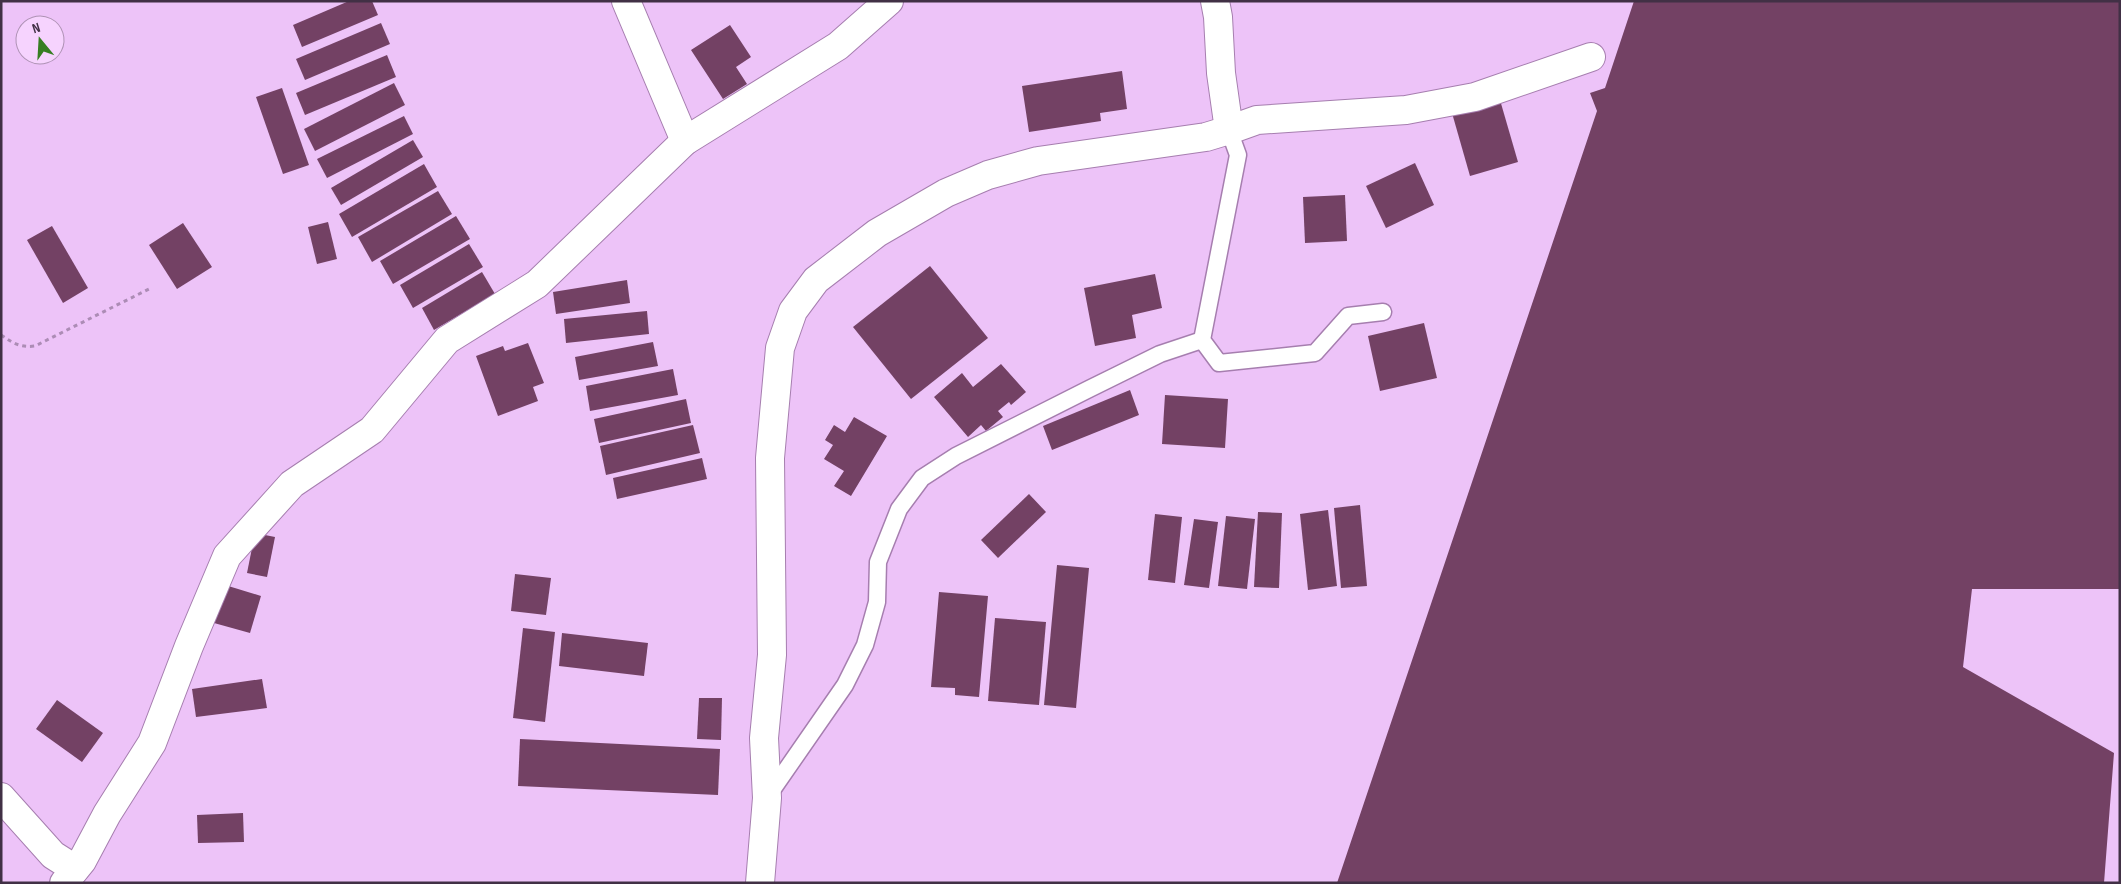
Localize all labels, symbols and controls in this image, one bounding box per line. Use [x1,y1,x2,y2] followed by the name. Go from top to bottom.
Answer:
[15,15,65,65] north arrow
[30,19,42,37] text: N

